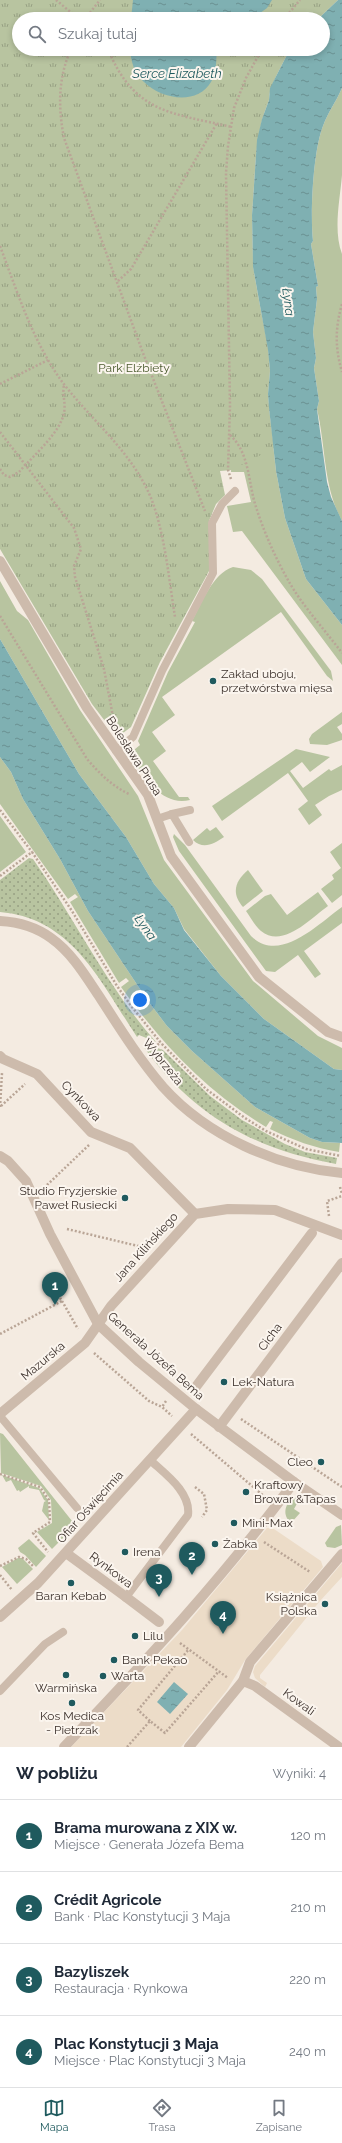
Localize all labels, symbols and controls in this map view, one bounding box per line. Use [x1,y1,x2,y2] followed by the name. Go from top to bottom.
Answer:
[12,12,330,56] search box
[26,23,48,45] icon: search
[58,25,137,43] text: Szukaj tutaj
[131,66,222,81] water label: Serce Elizabeth
[279,287,298,317] water label: Łyna
[98,361,170,375] park label: Park Elżbiety
[221,667,332,695] place label: Zakład uboju, przetwórstwa mięsa
[208,676,218,686] marker: Zakład uboju, przetwórstwa mięsa
[103,714,165,798] street label: Bolesława Prusa
[132,912,160,943] water label: Łyna
[130,990,150,1010] your location
[140,1036,186,1088] street label: Wybrzeża
[58,1078,104,1124] street label: Cynkowa
[19,1184,117,1212] place label: Studio Fryzjerskie Paweł Rusiecki
[120,1193,130,1203] marker: Studio Fryzjerskie Paweł Rusiecki
[111,1209,181,1285] street label: Jana Kilińskiego
[42,1272,68,1305] pin: 1
[105,1309,207,1403] street label: Generała Józefa Bema
[255,1320,285,1354] street label: Cicha
[18,1339,68,1383] street label: Mazurska
[232,1375,294,1389] place label: Lek-Natura
[219,1377,229,1387] marker: Lek-Natura
[287,1455,313,1469] place label: Cleo
[316,1457,326,1467] marker: Cleo
[54,1468,126,1546] street label: Ofiar Oświęcimia
[254,1478,336,1506] place label: Kraftowy Browar &Tapas
[241,1487,251,1497] marker: Kraftowy Browar &Tapas
[242,1516,293,1530] place label: Mini-Max
[229,1518,239,1528] marker: Mini-Max
[223,1537,257,1551] place label: Żabka
[210,1539,220,1549] marker: Żabka
[179,1542,205,1575] pin: 2
[133,1545,161,1559] place label: Irena
[120,1547,130,1557] marker: Irena
[87,1549,135,1591] street label: Rynkowa
[146,1564,172,1597] pin: 3
[66,1578,76,1588] marker: Baran Kebab
[35,1589,107,1603] place label: Baran Kebab
[266,1590,317,1618] place label: Książnica Polska
[320,1599,330,1609] marker: Książnica Polska
[210,1601,236,1634] pin: 4
[143,1629,163,1643] place label: Lilu
[130,1631,140,1641] marker: Lilu
[122,1653,187,1667] place label: Bank Pekao
[109,1655,119,1665] marker: Bank Pekao
[111,1669,144,1683] place label: Warta
[61,1670,71,1680] marker: Warmińska
[98,1671,108,1681] marker: Warta
[35,1681,97,1695] place label: Warmińska
[280,1686,318,1718] street label: Kowali
[67,1698,77,1708] marker: Kos Medica - Pietrzak
[40,1709,104,1737] place label: Kos Medica - Pietrzak
[16,1763,98,1783] text: W pobliżu
[273,1766,326,1781] text: Wyniki: 4
[54,1819,237,1837] text: Brama murowana z XIX w.
[26,1828,32,1843] text: 1
[290,1828,326,1843] text: 120 m
[54,1837,244,1852] text: Miejsce · Generała Józefa Bema
[54,1891,162,1909] text: Crédit Agricole
[25,1900,33,1915] text: 2
[290,1900,326,1915] text: 210 m
[54,1909,230,1924] text: Bank · Plac Konstytucji 3 Maja
[54,1963,129,1981] text: Bazyliszek
[25,1972,33,1987] text: 3
[289,1972,326,1987] text: 220 m
[54,1981,188,1996] text: Restauracja · Rynkowa
[54,2035,219,2053] text: Plac Konstytucji 3 Maja
[25,2044,33,2059] text: 4
[289,2044,326,2059] text: 240 m
[54,2053,246,2068] text: Miejsce · Plac Konstytucji 3 Maja
[40,2097,68,2134] tab: Mapa
[149,2097,175,2134] tab: Trasa
[256,2097,302,2134] tab: Zapisane

